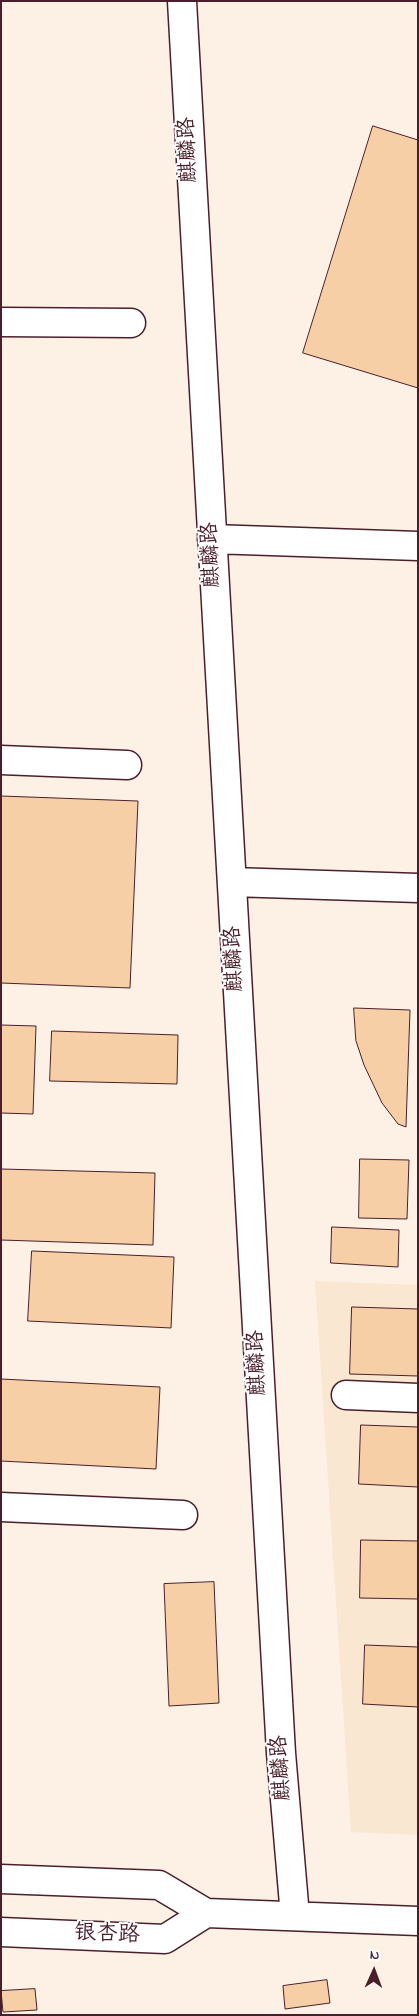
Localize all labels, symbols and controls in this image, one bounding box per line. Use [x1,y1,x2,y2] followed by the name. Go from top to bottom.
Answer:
[175,116,205,184] street label: 麒麟路
[198,521,228,589] street label: 麒麟路
[221,925,251,993] street label: 麒麟路
[244,1329,274,1397] street label: 麒麟路
[268,1734,298,1802] street label: 麒麟路
[74,1922,140,1950] street label: 银杏路
[369,1945,380,1966] text: N
[349,1946,399,1996] north arrow

